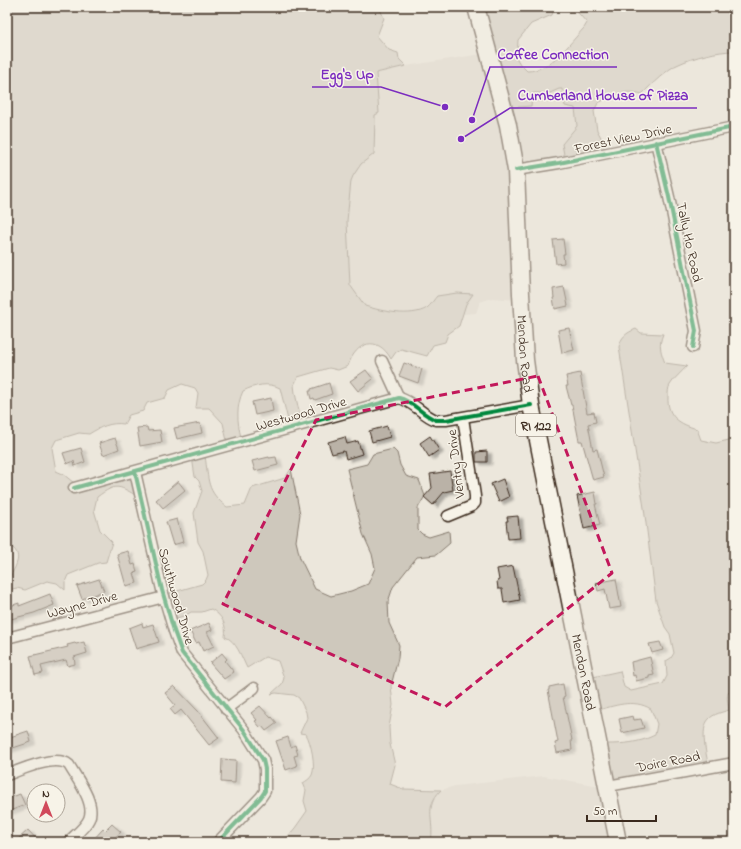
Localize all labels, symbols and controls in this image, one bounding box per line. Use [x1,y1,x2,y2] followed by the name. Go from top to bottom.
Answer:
[490,40,617,67] callout: Coffee Connection
[497,44,609,66] text: Coffee Connection
[312,60,381,87] callout: Egg's Up
[320,64,374,88] text: Egg's Up
[510,81,697,108] callout: Cumberland House of Pizza
[518,85,688,107] text: Cumberland House of Pizza
[572,119,675,160] street label: Forest View Drive
[669,201,707,284] street label: Tally Ho Road
[510,314,538,394] street label: Mendon Road
[254,391,350,437] street label: Westwood Drive
[516,414,556,436] road number: RI 122
[442,427,472,500] street label: Ventry Drive
[152,546,200,648] street label: Southwood Drive
[45,586,121,626] street label: Wayne Drive
[565,632,601,713] street label: Mendon Road
[634,746,702,779] street label: Doire Road
[26,783,66,823] north arrow
[42,786,50,802] text: N
[587,797,656,823] scale bar
[593,803,617,821] text: 50 m

